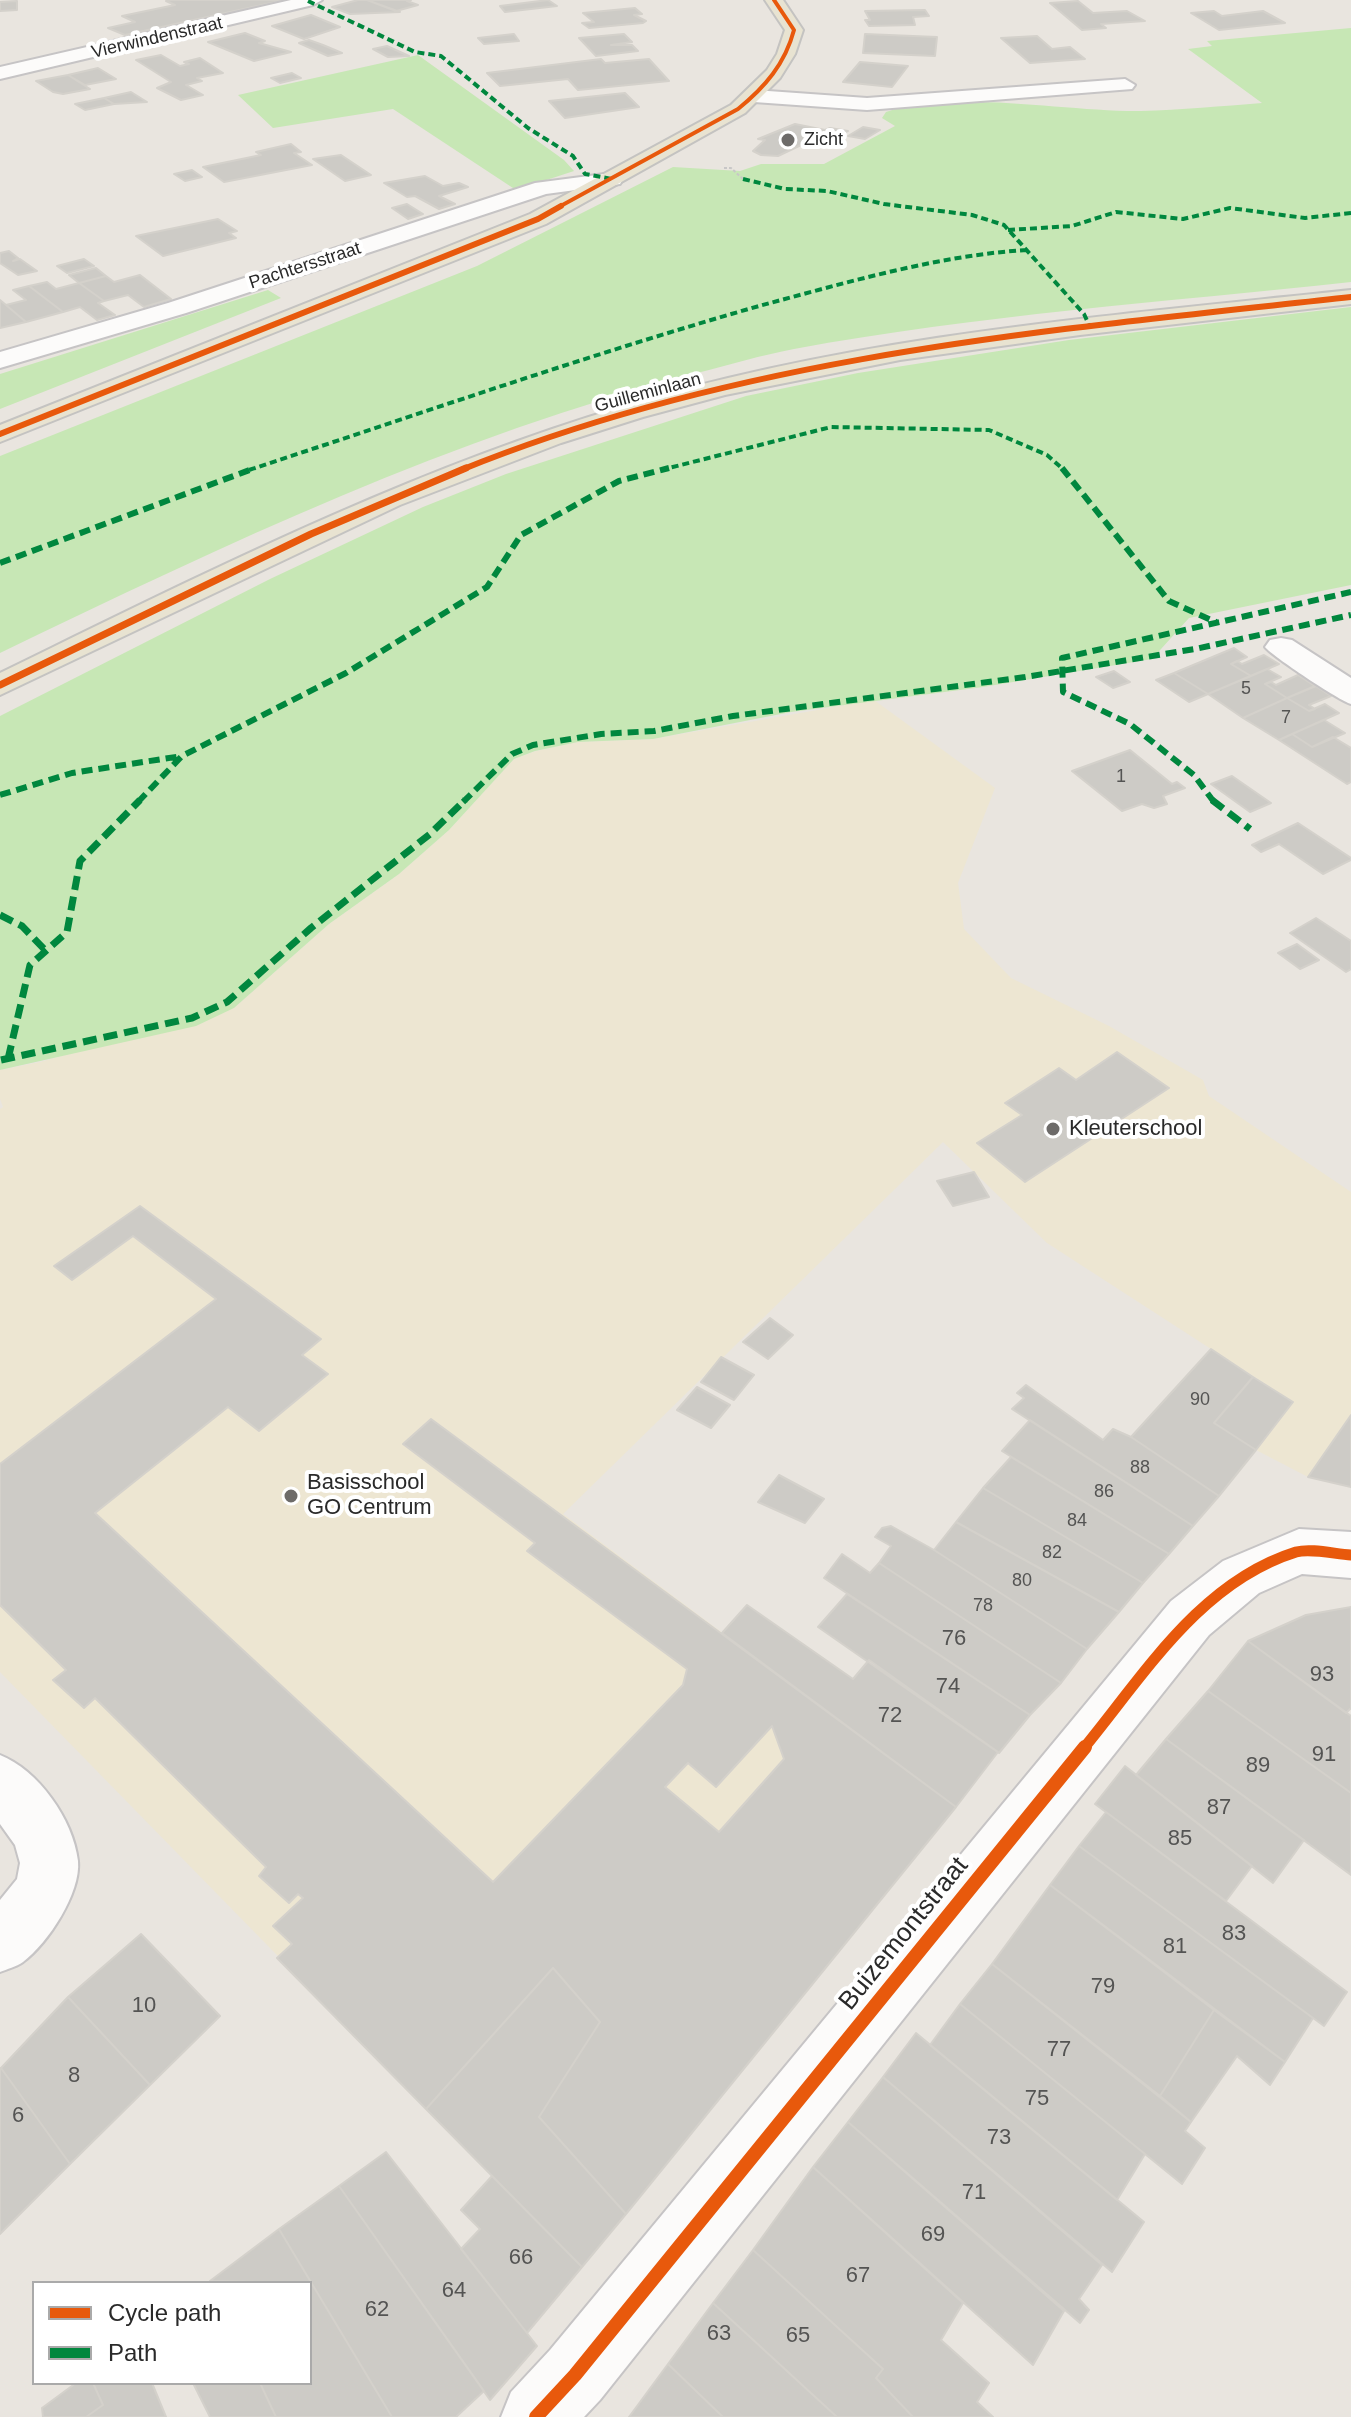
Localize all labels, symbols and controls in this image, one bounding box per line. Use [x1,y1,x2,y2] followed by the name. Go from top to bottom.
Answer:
[89,12,225,64] street label: Vierwindenstraat
[804,129,843,151] place label: Zicht
[779,131,797,149] marker: Zicht
[246,238,364,294] street label: Pachtersstraat
[593,368,703,418] street label: Guilleminlaan
[1241,678,1251,700] house number: 5
[1281,707,1291,729] house number: 7
[1116,766,1126,788] house number: 1
[1069,1116,1202,1142] place label: Kleuterschool
[1044,1120,1062,1138] marker: Kleuterschool
[1190,1389,1210,1411] house number: 90
[1130,1457,1150,1479] house number: 88
[307,1470,432,1522] place label: Basisschool GO Centrum
[1094,1481,1114,1503] house number: 86
[282,1487,300,1505] marker: Basisschool GO Centrum
[1067,1510,1087,1532] house number: 84
[1042,1542,1062,1564] house number: 82
[1012,1570,1032,1592] house number: 80
[973,1595,993,1617] house number: 78
[942,1626,966,1652] house number: 76
[1310,1662,1334,1688] house number: 93
[936,1674,960,1700] house number: 74
[878,1703,902,1729] house number: 72
[1312,1742,1336,1768] house number: 91
[1246,1753,1270,1779] house number: 89
[1207,1795,1231,1821] house number: 87
[1168,1826,1192,1852] house number: 85
[833,1851,975,2017] street label: Buizemontstraat
[1222,1921,1246,1947] house number: 83
[1163,1934,1187,1960] house number: 81
[1091,1974,1115,2000] house number: 79
[132,1993,156,2019] house number: 10
[1047,2037,1071,2063] house number: 77
[68,2063,80,2089] house number: 8
[1025,2086,1049,2112] house number: 75
[12,2103,24,2129] house number: 6
[987,2125,1011,2151] house number: 73
[962,2180,986,2206] house number: 71
[921,2222,945,2248] house number: 69
[509,2245,533,2271] house number: 66
[846,2263,870,2289] house number: 67
[442,2278,466,2304] house number: 64
[32,2281,312,2385] legend
[365,2297,389,2323] house number: 62
[108,2299,221,2326] text: Cycle path
[707,2321,731,2347] house number: 63
[786,2323,810,2349] house number: 65
[108,2339,157,2366] text: Path

